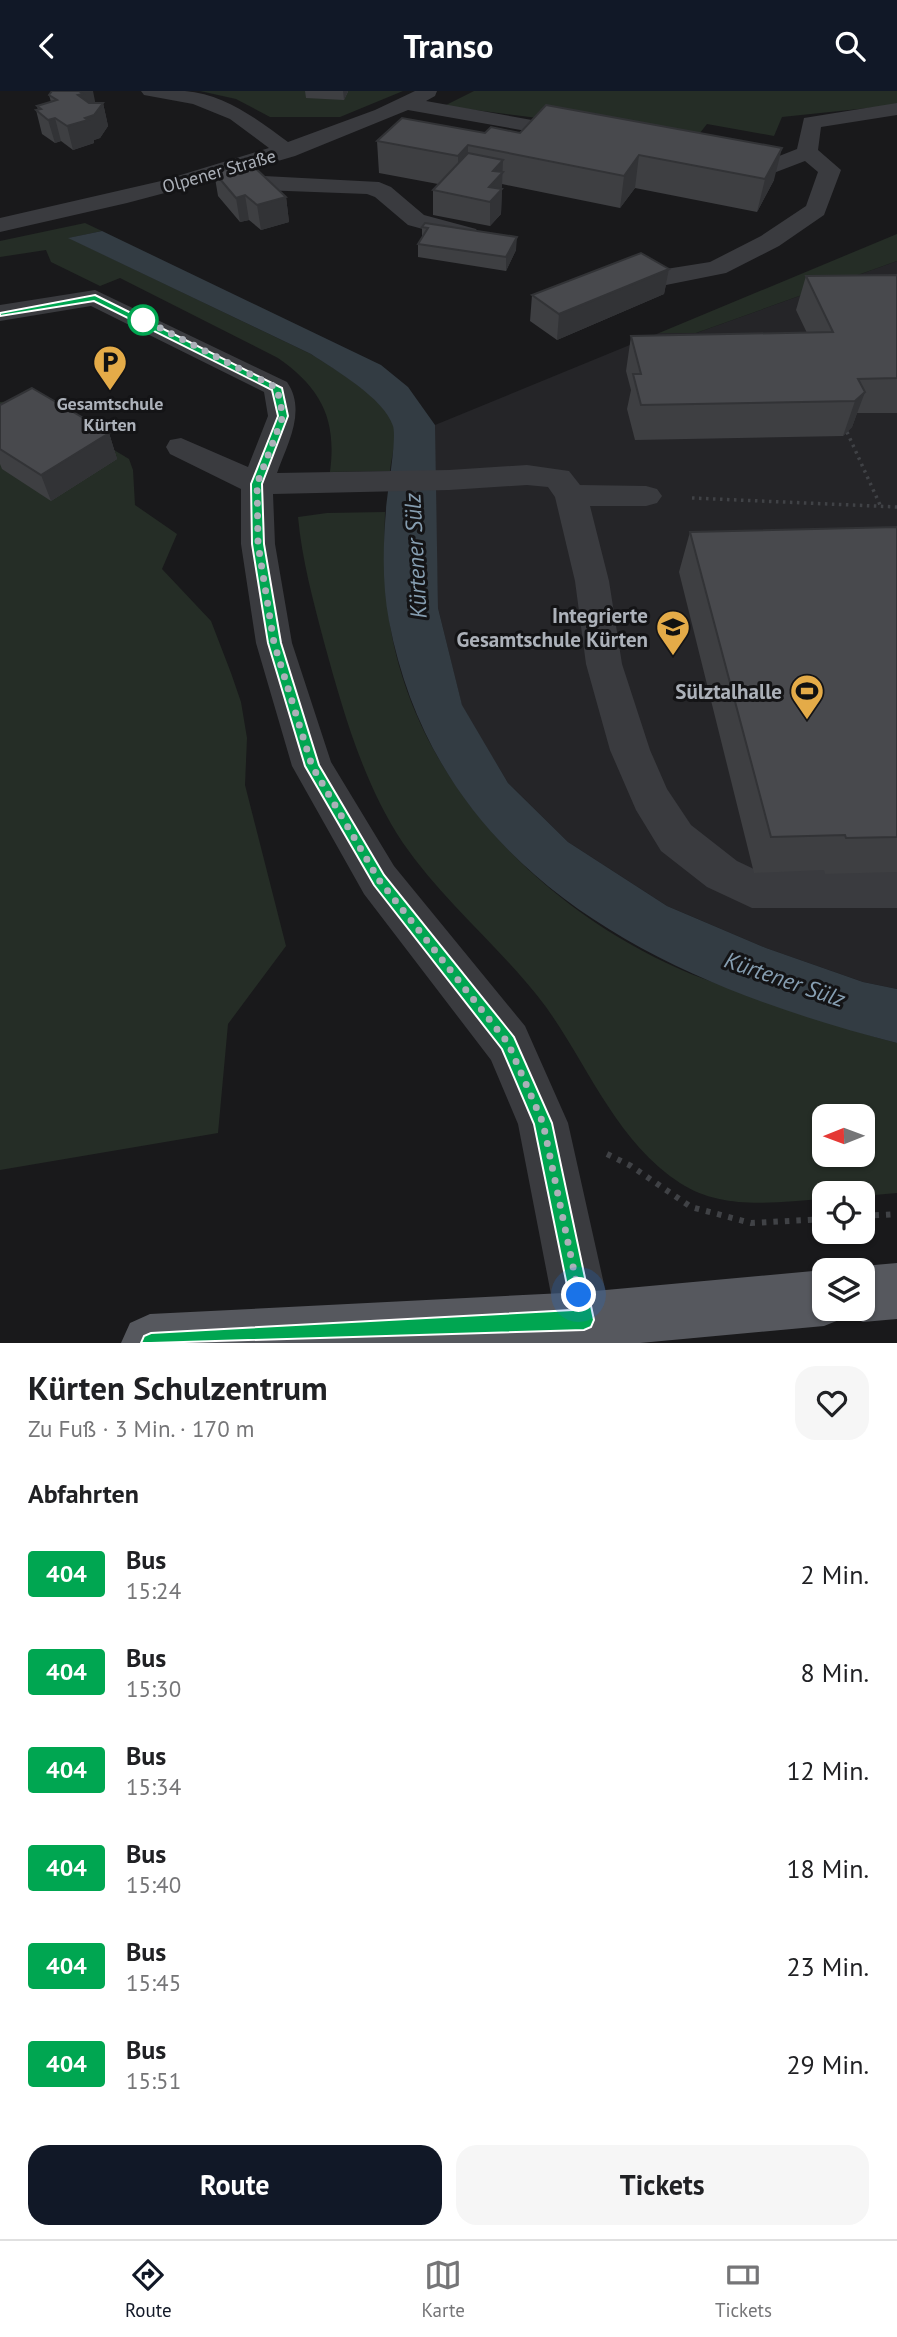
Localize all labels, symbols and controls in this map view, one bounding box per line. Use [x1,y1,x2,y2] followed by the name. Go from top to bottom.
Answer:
[403,25,494,67] text: Transo
[28,27,66,65] icon: back
[831,27,869,65] icon: search
[160,144,278,198] street label: Olpener Straße
[128,305,158,335] unlabelled marker
[91,343,129,392] parking icon: Gesamtschule Kürten
[57,392,163,436] place label: Gesamtschule Kürten
[397,491,433,619] water label: Kürtener Sülz
[457,602,648,653] place label: Integrierte Gesamtschule Kürten
[654,608,692,657] school or university icon: Integrierte Gesamtschule Kürten
[788,672,826,721] sports icon: Sülztalhalle
[675,678,782,705] place label: Sülztalhalle
[721,945,850,1014] water label: Kürtener Sülz
[812,1104,875,1167] north arrow
[812,1104,875,1321] map controls
[812,1181,875,1244] button: locate
[812,1258,875,1321] button: layers
[561,1277,596,1312] your location
[28,1366,327,1409] text: Kürten Schulzentrum
[795,1366,869,1440] button: heart
[28,1414,254,1443] text: Zu Fuß · 3 Min. · 170 m
[28,1477,139,1510] text: Abfahrten
[126,1543,166,1576] text: Bus
[46,1558,87,1589] text: 404
[801,1558,869,1591] text: 2 Min.
[126,1576,181,1605] text: 15:24
[126,1641,166,1674] text: Bus
[46,1656,87,1687] text: 404
[801,1656,869,1689] text: 8 Min.
[126,1674,181,1703] text: 15:30
[126,1739,166,1772] text: Bus
[46,1754,87,1785] text: 404
[786,1754,869,1787] text: 12 Min.
[126,1772,181,1801] text: 15:34
[126,1837,166,1870] text: Bus
[46,1852,87,1883] text: 404
[786,1852,869,1885] text: 18 Min.
[126,1870,181,1899] text: 15:40
[126,1935,166,1968] text: Bus
[46,1950,87,1981] text: 404
[786,1950,869,1983] text: 23 Min.
[126,1968,181,1997] text: 15:45
[126,2033,166,2066] text: Bus
[46,2048,87,2079] text: 404
[786,2048,869,2081] text: 29 Min.
[126,2066,181,2095] text: 15:51
[28,2145,442,2225] button: Route
[456,2145,869,2225] button: Tickets
[125,2256,172,2322] tab: Route
[422,2256,465,2322] tab: Karte
[715,2256,772,2322] tab: Tickets

